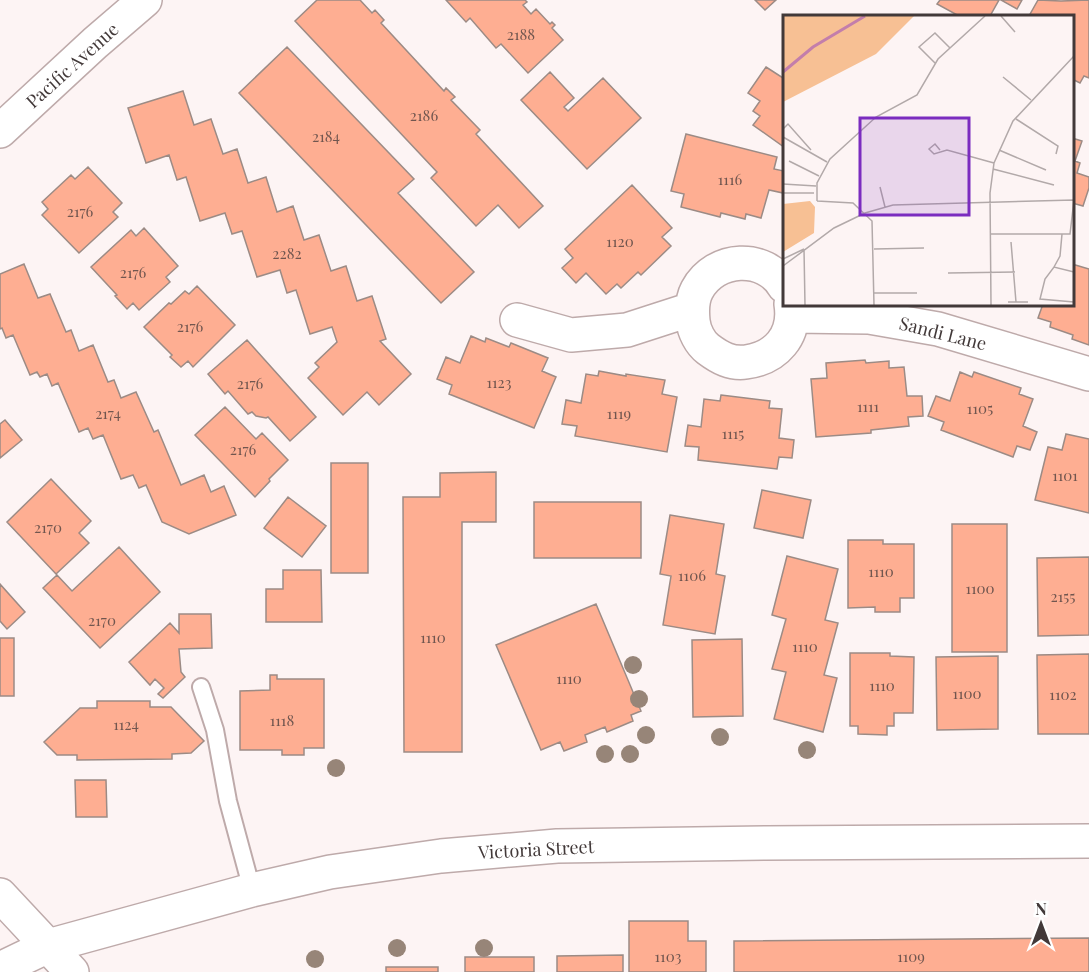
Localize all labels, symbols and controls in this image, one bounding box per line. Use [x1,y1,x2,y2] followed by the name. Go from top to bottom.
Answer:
[783,15,1074,306] inset map
[21,17,123,113] street label: Pacific Avenue
[507,24,535,44] house number: 2188
[410,105,438,125] house number: 2186
[312,126,340,146] house number: 2184
[718,169,742,189] house number: 1116
[67,201,94,221] house number: 2176
[606,231,634,251] house number: 1120
[272,243,302,263] house number: 2282
[120,262,147,282] house number: 2176
[897,311,989,355] street label: Sandi Lane
[177,316,204,336] house number: 2176
[486,372,512,392] house number: 1123
[237,373,264,393] house number: 2176
[857,396,880,416] house number: 1111
[967,398,993,418] house number: 1105
[95,403,121,423] house number: 2174
[607,403,631,423] house number: 1119
[722,423,744,443] house number: 1115
[230,439,257,459] house number: 2176
[1052,465,1078,485] house number: 1101
[34,517,62,537] house number: 2170
[868,561,894,581] house number: 1110
[678,565,706,585] house number: 1106
[965,578,995,598] house number: 1100
[1050,586,1076,606] house number: 2155
[88,610,116,630] house number: 2170
[420,627,446,647] house number: 1110
[792,636,818,656] house number: 1110
[556,668,582,688] house number: 1110
[869,675,895,695] house number: 1110
[952,683,982,703] house number: 1100
[1049,684,1077,704] house number: 1102
[270,710,294,730] house number: 1118
[113,714,139,734] house number: 1124
[476,834,595,864] street label: Victoria Street
[1011,894,1071,954] north arrow
[1035,898,1047,919] text: N
[655,946,682,966] house number: 1103
[897,946,925,966] house number: 1109

